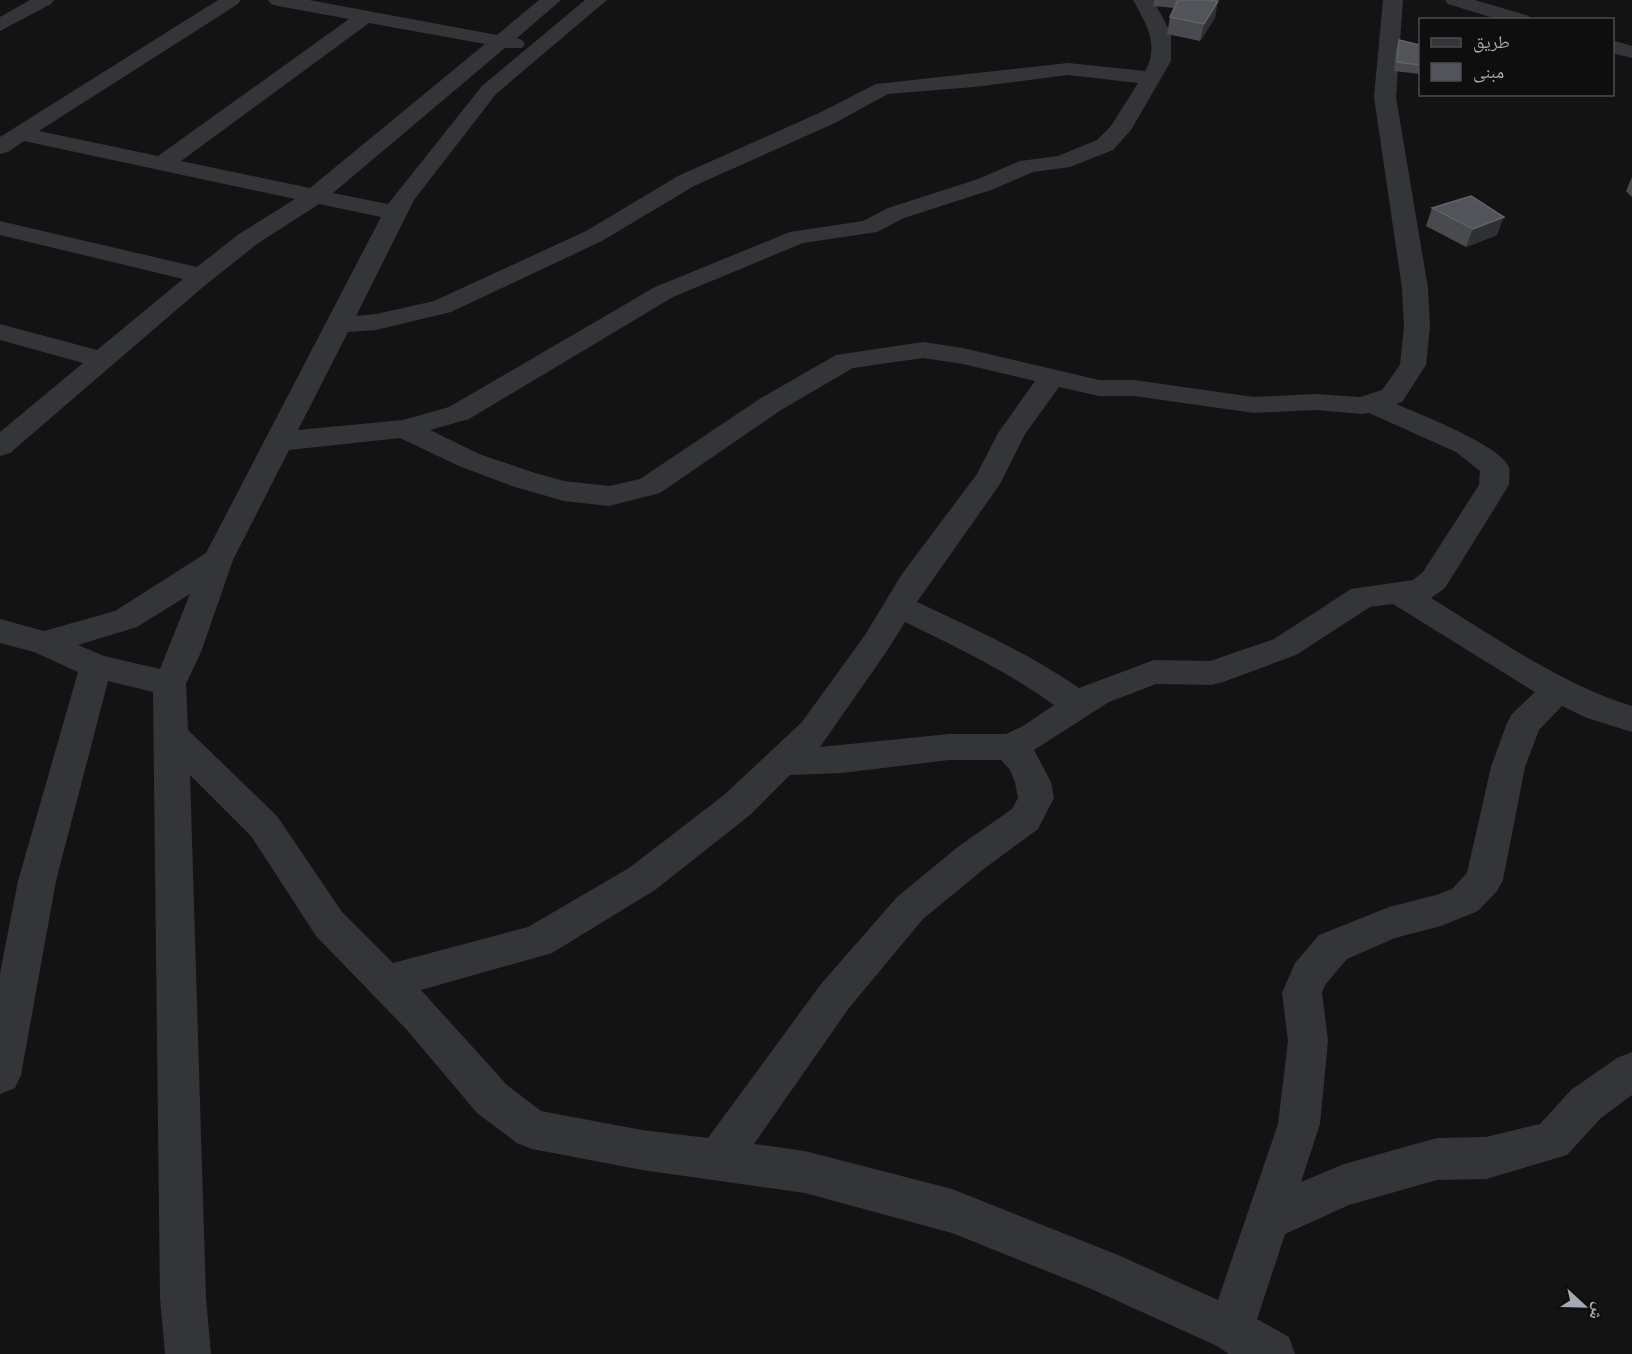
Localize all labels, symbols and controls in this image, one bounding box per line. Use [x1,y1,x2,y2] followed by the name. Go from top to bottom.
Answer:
[1419,18,1614,96] legend
[1473,29,1510,54] text: طريق
[1473,59,1504,84] text: مبنى
[1554,1276,1614,1336] north arrow
[1584,1299,1611,1324] text: ش

